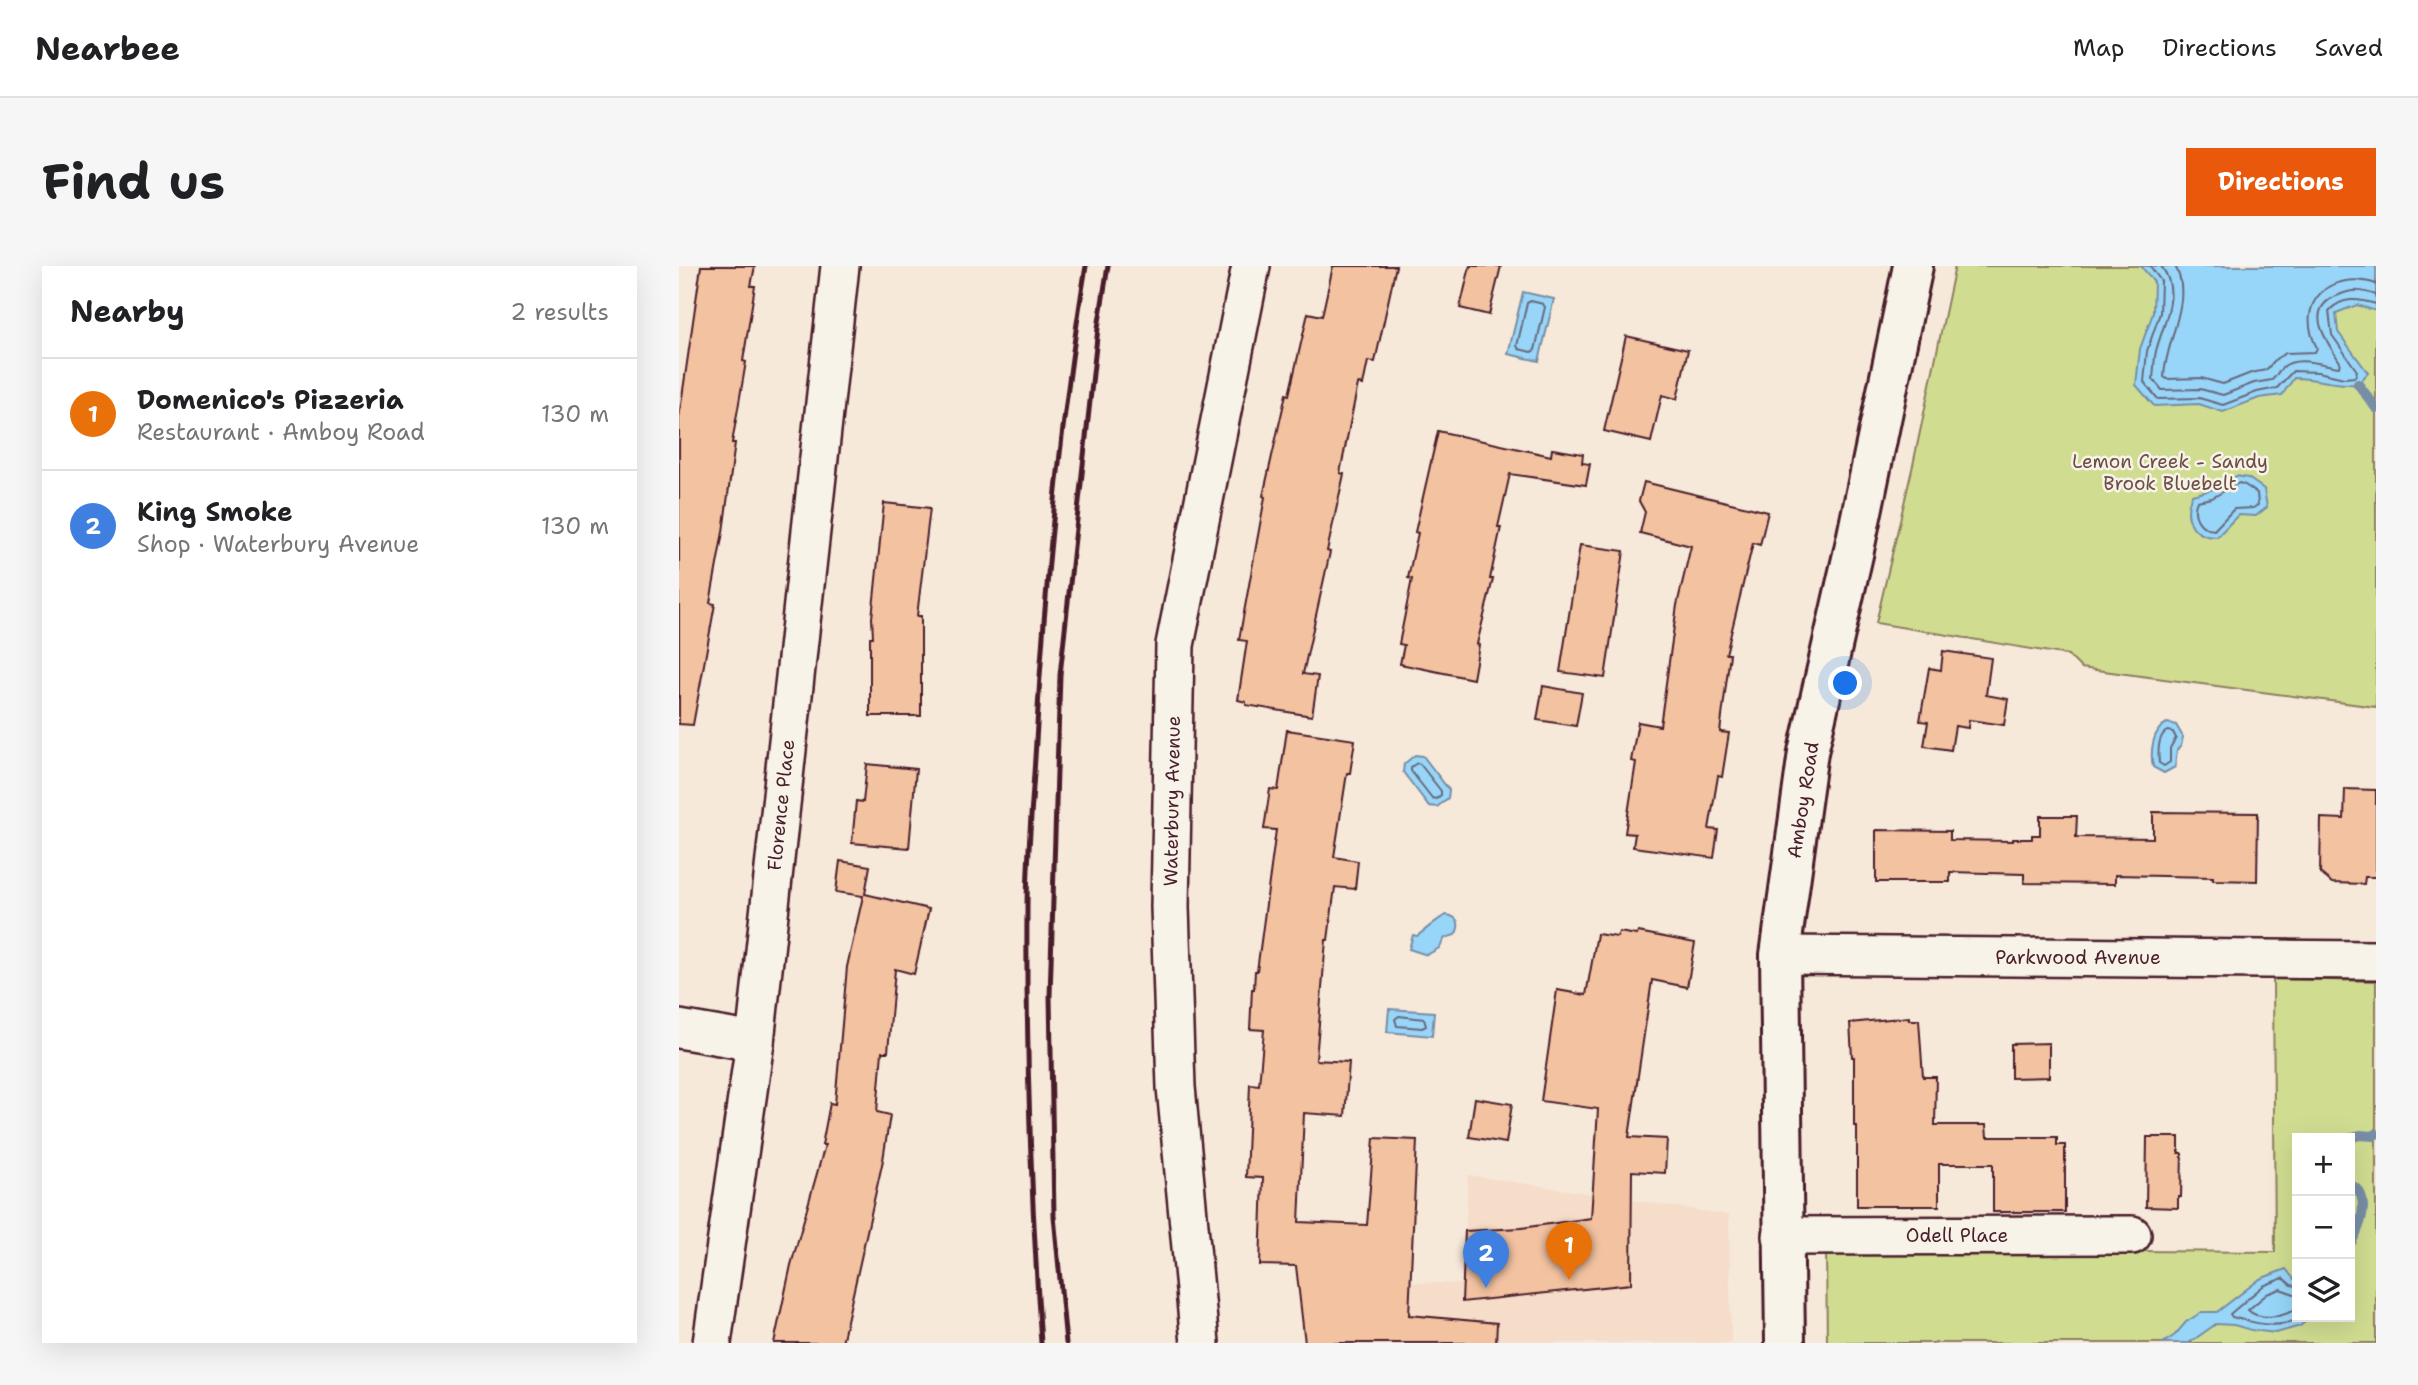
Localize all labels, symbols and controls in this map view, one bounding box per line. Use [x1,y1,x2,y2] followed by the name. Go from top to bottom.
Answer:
[35,26,180,71] text: Nearbee
[2073,32,2124,64] text: Map
[2162,32,2277,64] text: Directions
[2315,32,2383,64] text: Saved
[2186,148,2376,216] button: Directions
[42,149,225,215] text: Find us
[70,291,185,332] text: Nearby
[510,297,609,327] text: 2 results
[137,382,404,417] text: Domenico's Pizzeria
[88,399,98,429] text: 1
[541,399,609,429] text: 130 m
[137,417,425,447] text: Restaurant · Amboy Road
[2072,449,2268,496] park label: Lemon Creek - Sandy Brook Bluebelt
[137,494,293,529] text: King Smoke
[85,511,101,541] text: 2
[541,511,609,541] text: 130 m
[137,529,419,559] text: Shop · Waterbury Avenue
[1828,666,1862,700] your location
[1158,716,1186,886] street label: Waterbury Avenue
[762,738,800,872] street label: Florence Place
[1781,740,1825,860] street label: Amboy Road
[1995,945,2161,970] street label: Parkwood Avenue
[2292,1133,2355,1322] map controls
[2292,1133,2355,1196] button: +
[2292,1196,2355,1259] button: −
[1546,1222,1592,1280] pin: 1
[1906,1223,2008,1248] street label: Odell Place
[1463,1230,1509,1288] pin: 2
[2292,1259,2355,1322] button: layers

